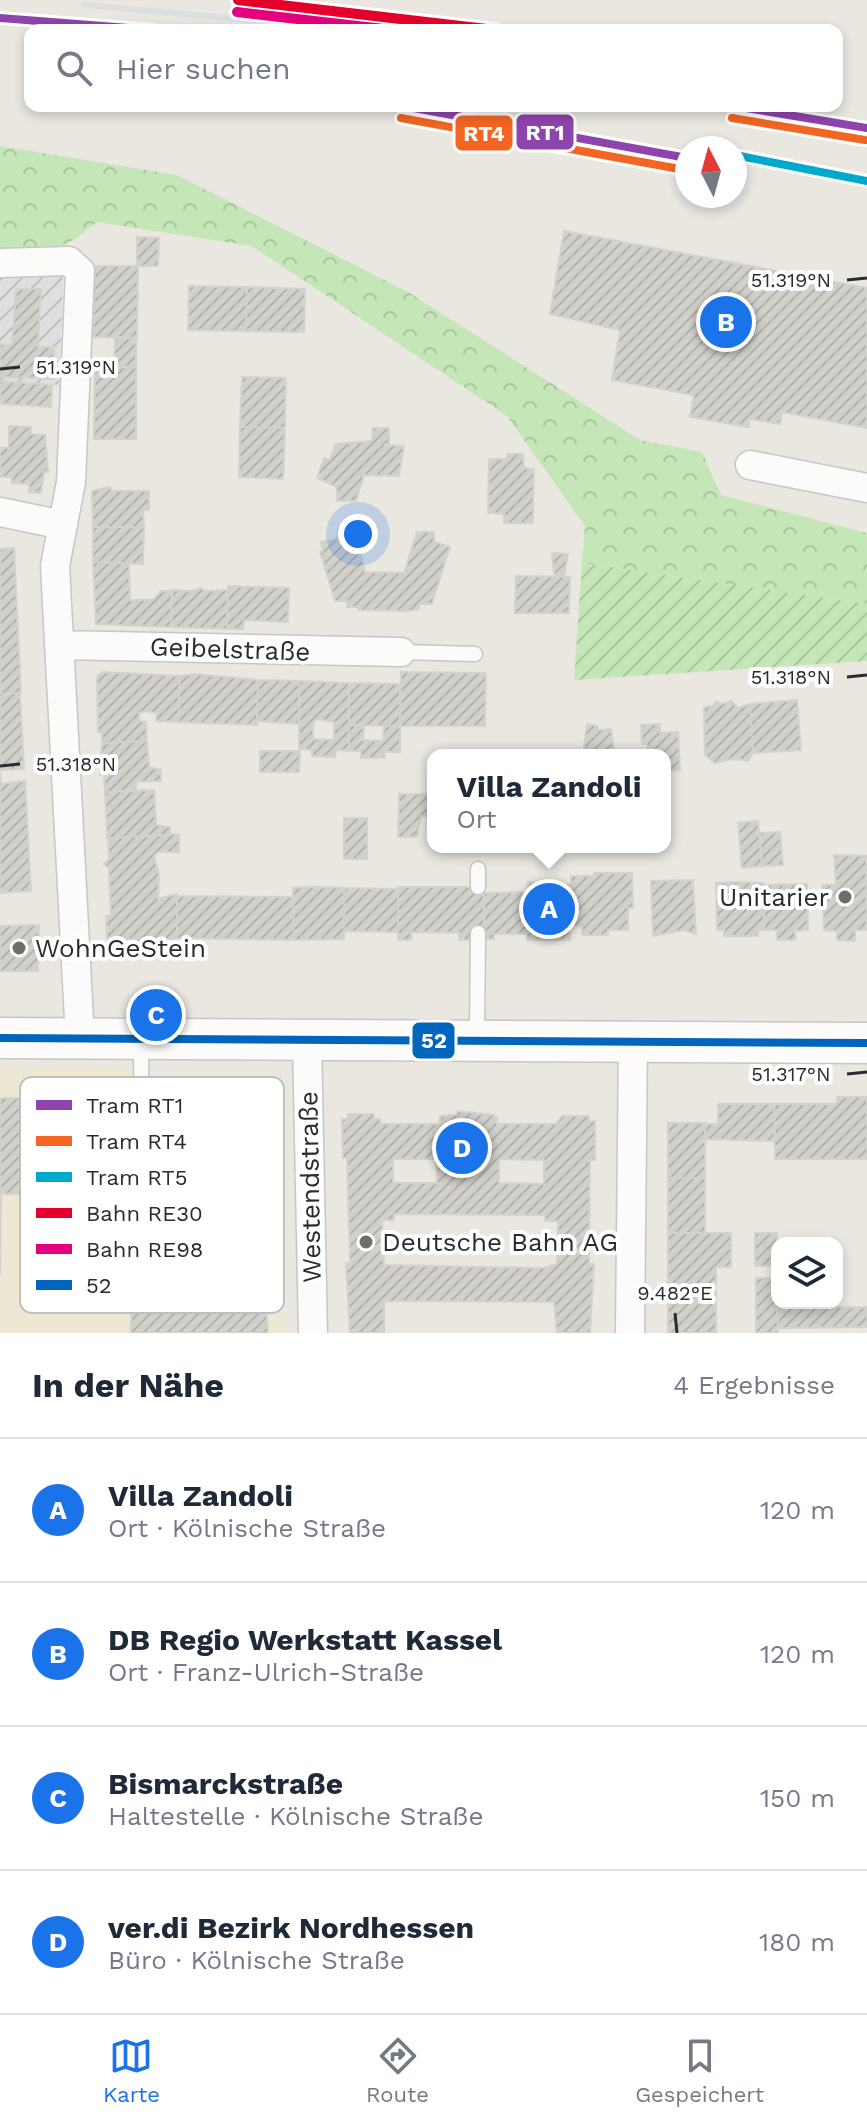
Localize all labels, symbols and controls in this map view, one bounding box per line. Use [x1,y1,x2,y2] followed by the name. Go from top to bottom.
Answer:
[24,24,843,112] search box
[52,46,96,90] icon: search
[116,51,291,86] text: Hier suchen
[515,113,575,151] line badge: RT1
[454,114,514,152] line badge: RT4
[526,120,564,145] text: RT1
[463,121,505,146] text: RT4
[675,136,747,208] north arrow
[751,268,831,292] text: 51.319°N
[700,292,752,352] pin: B
[36,355,116,379] text: 51.319°N
[338,514,378,554] your location
[149,631,311,667] street label: Geibelstraße
[751,665,831,689] text: 51.318°N
[427,749,671,853] popup
[36,752,116,776] text: 51.318°N
[456,769,642,804] text: Villa Zandoli
[456,804,497,834] text: Ort
[523,879,575,939] pin: A
[719,882,829,912] place label: Unitarier
[836,888,854,906] marker: Unitarier
[35,933,206,963] place label: WohnGeStein
[10,939,28,957] marker: WohnGeStein
[130,985,182,1045] pin: C
[411,1021,456,1060] line badge: 52
[421,1028,447,1053] text: 52
[751,1062,831,1086] text: 51.317°N
[20,1077,284,1313] legend
[293,1091,327,1283] street label: Westendstraße
[86,1093,183,1118] text: Tram RT1
[436,1118,488,1178] pin: D
[86,1129,187,1154] text: Tram RT4
[86,1165,188,1190] text: Tram RT5
[86,1201,203,1226] text: Bahn RE30
[382,1227,618,1257] place label: Deutsche Bahn AG
[357,1233,375,1251] marker: Deutsche Bahn AG
[86,1237,203,1262] text: Bahn RE98
[771,1237,843,1309] map controls
[771,1237,843,1309] button: layers
[86,1273,112,1298] text: 52
[637,1281,713,1305] text: 9.482°E
[32,1365,224,1405] text: In der Nähe
[673,1370,835,1400] text: 4 Ergebnisse
[108,1478,293,1513] text: Villa Zandoli
[49,1495,67,1525] text: A
[760,1495,835,1525] text: 120 m
[108,1513,386,1543] text: Ort · Kölnische Straße
[108,1622,502,1657] text: DB Regio Werkstatt Kassel
[49,1639,67,1669] text: B
[760,1639,835,1669] text: 120 m
[108,1657,424,1687] text: Ort · Franz-Ulrich-Straße
[108,1766,343,1801] text: Bismarckstraße
[49,1783,67,1813] text: C
[760,1783,835,1813] text: 150 m
[108,1801,483,1831] text: Haltestelle · Kölnische Straße
[108,1910,474,1945] text: ver.di Bezirk Nordhessen
[49,1927,67,1957] text: D
[759,1927,835,1957] text: 180 m
[108,1945,405,1975] text: Büro · Kölnische Straße
[103,2034,160,2107] tab: Karte
[366,2034,429,2107] tab: Route
[635,2034,764,2107] tab: Gespeichert

